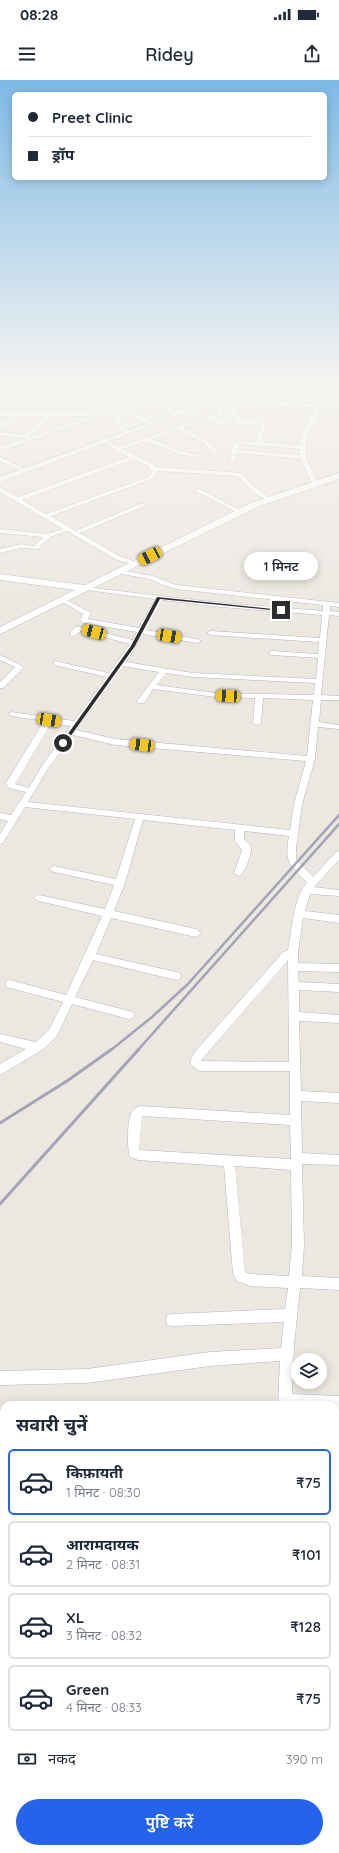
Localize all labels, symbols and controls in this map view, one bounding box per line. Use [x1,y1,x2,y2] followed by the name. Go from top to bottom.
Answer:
[20,5,58,24] text: 08:28
[16,43,38,65] icon: menu
[145,43,194,66] text: Ridey
[301,43,323,65] icon: share
[52,108,133,127] text: Preet Clinic
[52,145,74,164] text: ड्रॉप
[137,545,163,567] car
[244,552,318,580] callout: 1 मिनट
[264,558,298,574] text: 1 मिनट
[272,601,290,619] route end
[81,623,107,641] car
[156,628,182,644] car
[216,689,240,703] car
[36,712,62,728] car
[54,734,72,752] route start
[129,738,155,752] car
[291,1353,327,1389] map controls
[291,1353,327,1389] button: layers
[16,1413,87,1436] text: सवारी चुनें
[66,1463,123,1482] text: किफ़ायती
[18,1464,54,1500] icon: car
[296,1473,321,1492] text: ₹75
[66,1484,141,1500] text: 1 मिनट · 08:30
[66,1535,139,1554] text: आरामदायक
[18,1536,54,1572] icon: car
[292,1545,321,1564] text: ₹101
[66,1556,140,1572] text: 2 मिनट · 08:31
[18,1608,54,1644] icon: car
[66,1608,84,1627] text: XL
[290,1617,321,1636] text: ₹128
[66,1627,142,1643] text: 3 मिनट · 08:32
[18,1680,54,1716] icon: car
[66,1680,109,1699] text: Green
[296,1689,321,1708] text: ₹75
[66,1699,142,1715] text: 4 मिनट · 08:33
[16,1748,38,1770] icon: cash
[48,1749,76,1768] text: नकद
[286,1751,323,1767] text: 390 m
[16,1799,323,1845] button: पुष्टि करें

